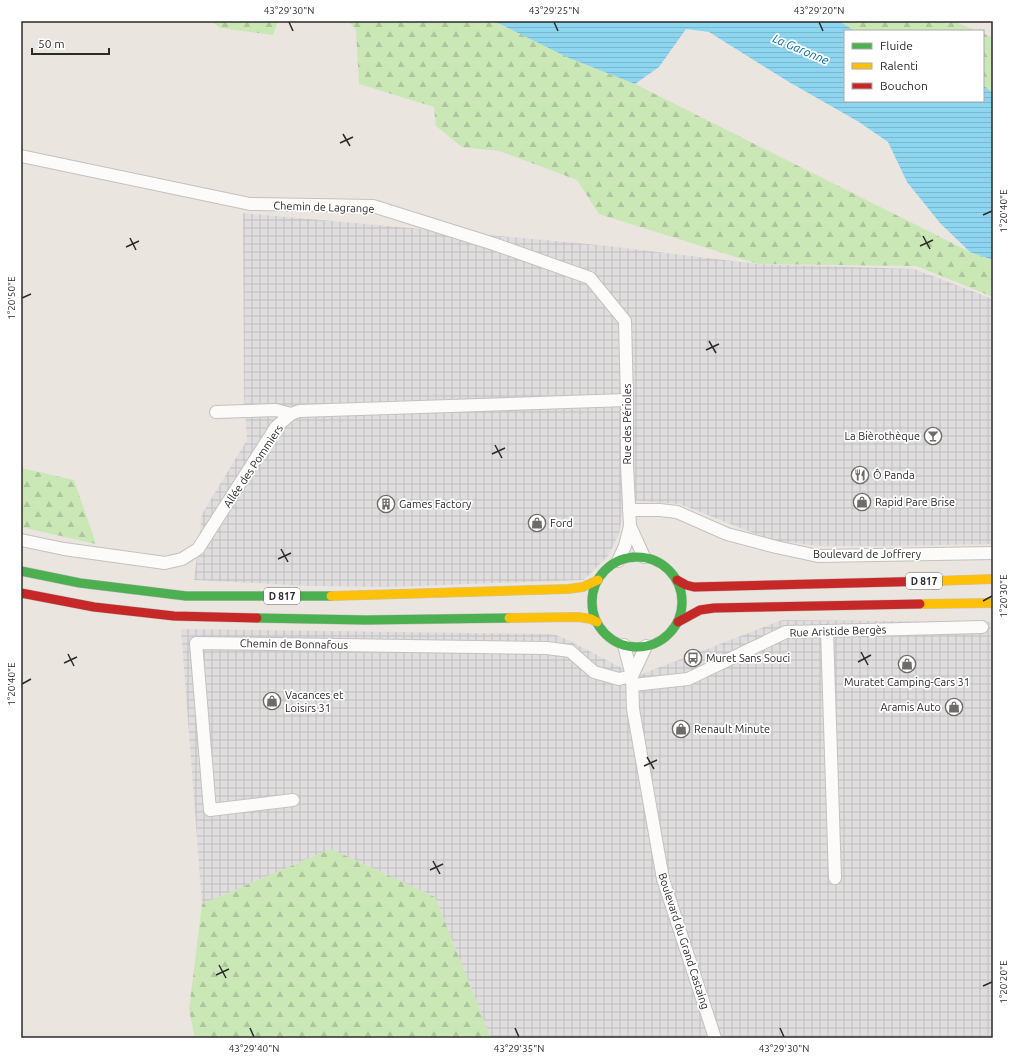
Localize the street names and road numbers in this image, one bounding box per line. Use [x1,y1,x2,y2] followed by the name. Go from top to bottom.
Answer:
[273,199,375,215] street label: Chemin de Lagrange
[621,383,633,464] street label: Rue des Périoles
[221,422,285,510] street label: Allée des Pommiers
[813,548,922,560] street label: Boulevard de Joffrery
[906,573,942,589] road number: D 817
[264,588,300,604] road number: D 817
[789,623,887,639] street label: Rue Aristide Bergès
[240,637,349,651] street label: Chemin de Bonnafous
[656,871,712,1011] street label: Boulevard du Grand Castaing

